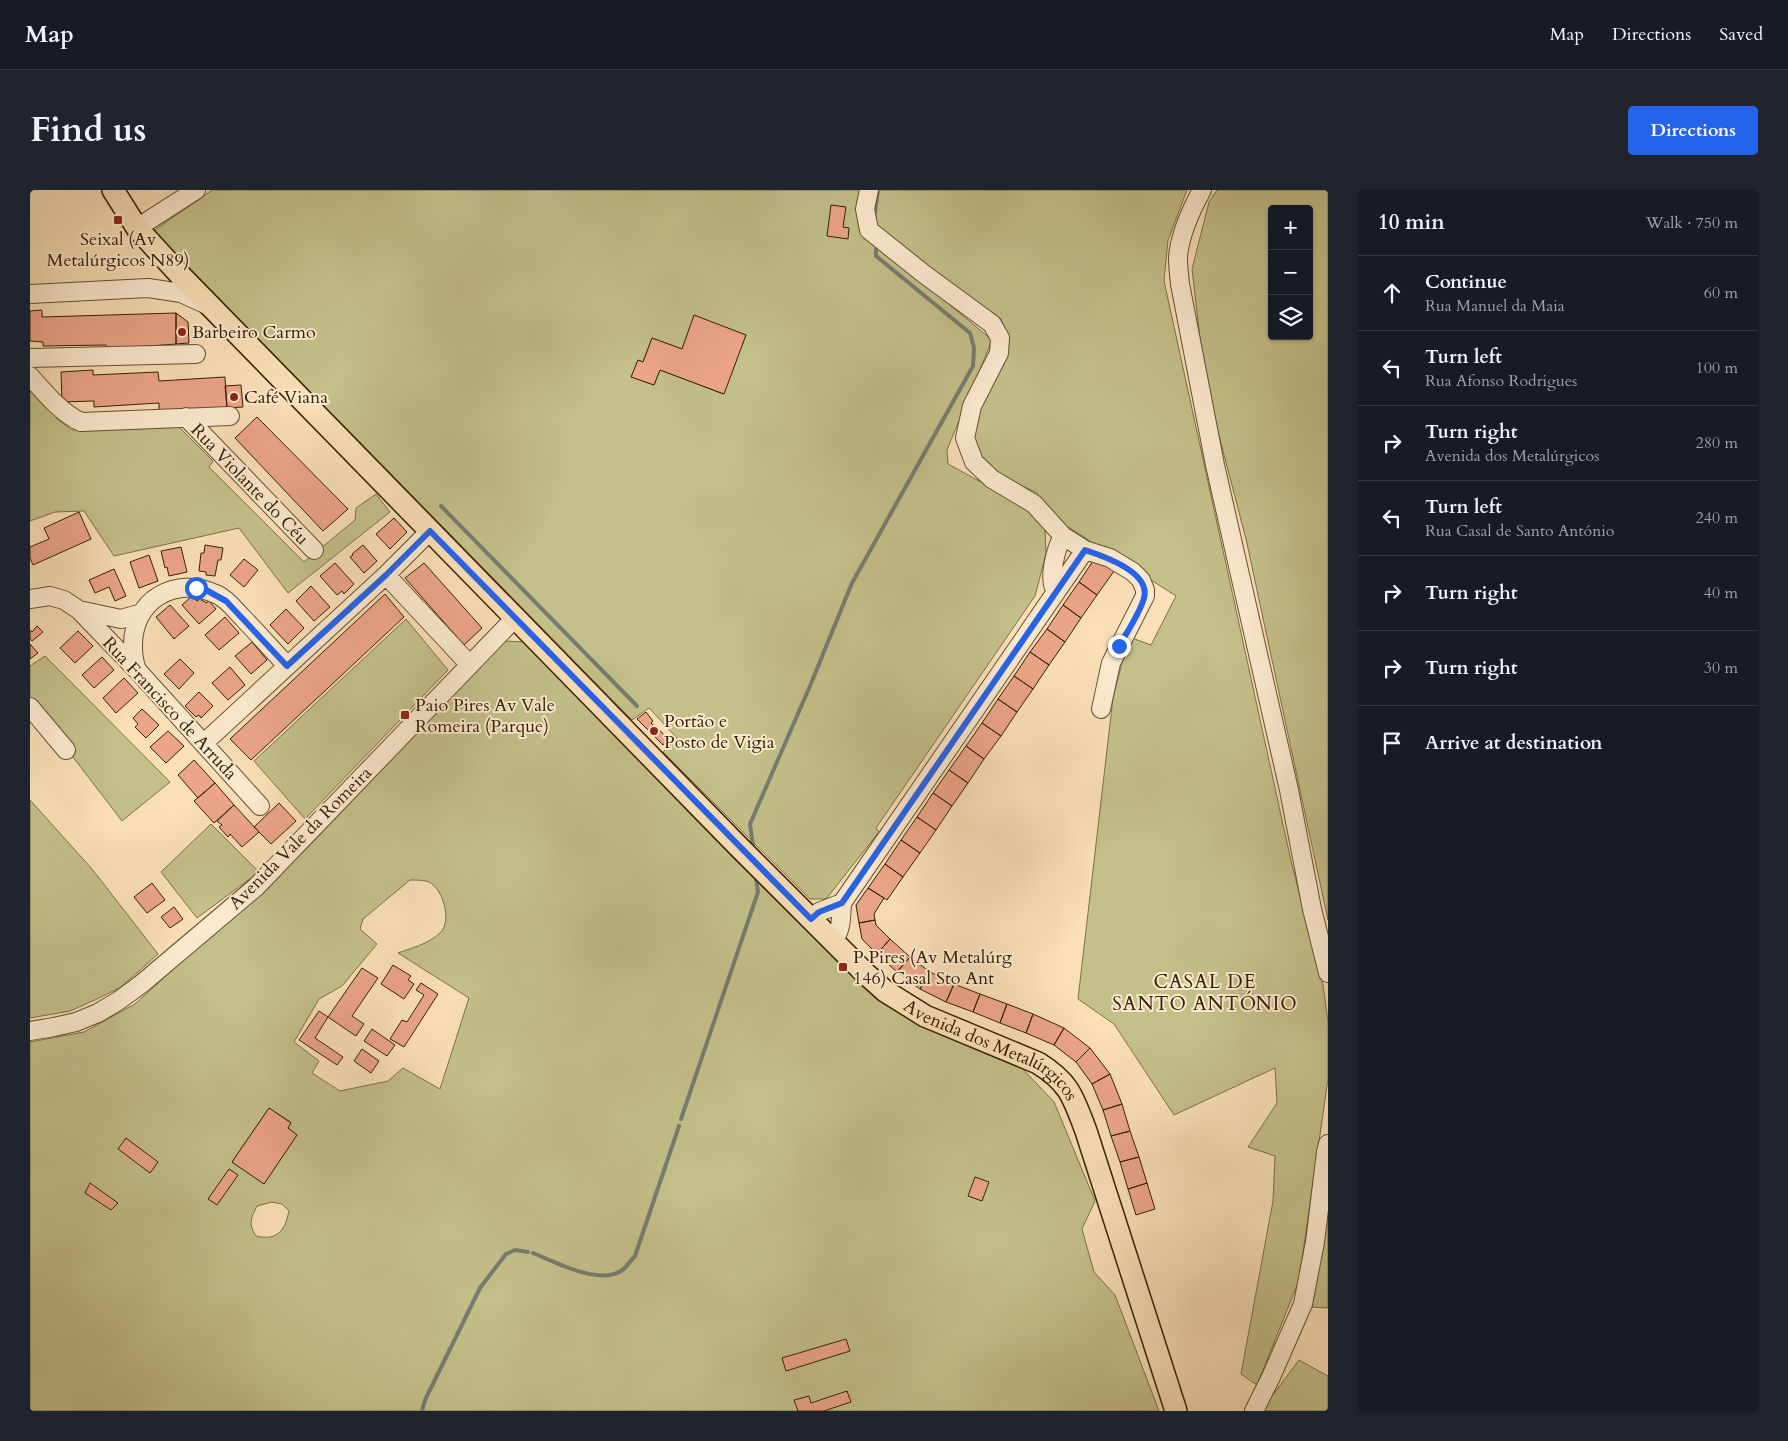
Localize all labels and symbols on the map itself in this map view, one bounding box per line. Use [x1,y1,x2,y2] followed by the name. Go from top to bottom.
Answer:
[112,214,124,226] marker: Seixal (Av Metalúrgicos N89)
[46,227,190,273] place label: Seixal (Av Metalúrgicos N89)
[192,320,316,345] place label: Barbeiro Carmo
[176,326,188,338] marker: Barbeiro Carmo
[244,385,328,410] place label: Café Viana
[228,391,240,403] marker: Café Viana
[185,418,314,551] street label: Rua Violante do Céu
[185,577,208,600] route start
[97,631,243,786] street label: Rua Francisco de Arruda
[1108,635,1131,658] route end
[415,693,555,739] place label: Paio Pires Av Vale Romeira (Parque)
[399,709,411,721] marker: Paio Pires Av Vale Romeira (Parque)
[664,709,775,755] place label: Portão e Posto de Vigia
[648,725,660,737] marker: Portão e Posto de Vigia
[223,761,378,916] street label: Avenida Vale da Romeira
[853,945,1013,991] place label: P Pires (Av Metalúrg 146) Casal Sto Ant
[837,961,849,973] marker: P Pires (Av Metalúrg 146) Casal Sto Ant
[1112,969,1298,1017] district label: CASAL DE SANTO ANTÓNIO
[899,994,1084,1105] street label: Avenida dos Metalúrgicos

